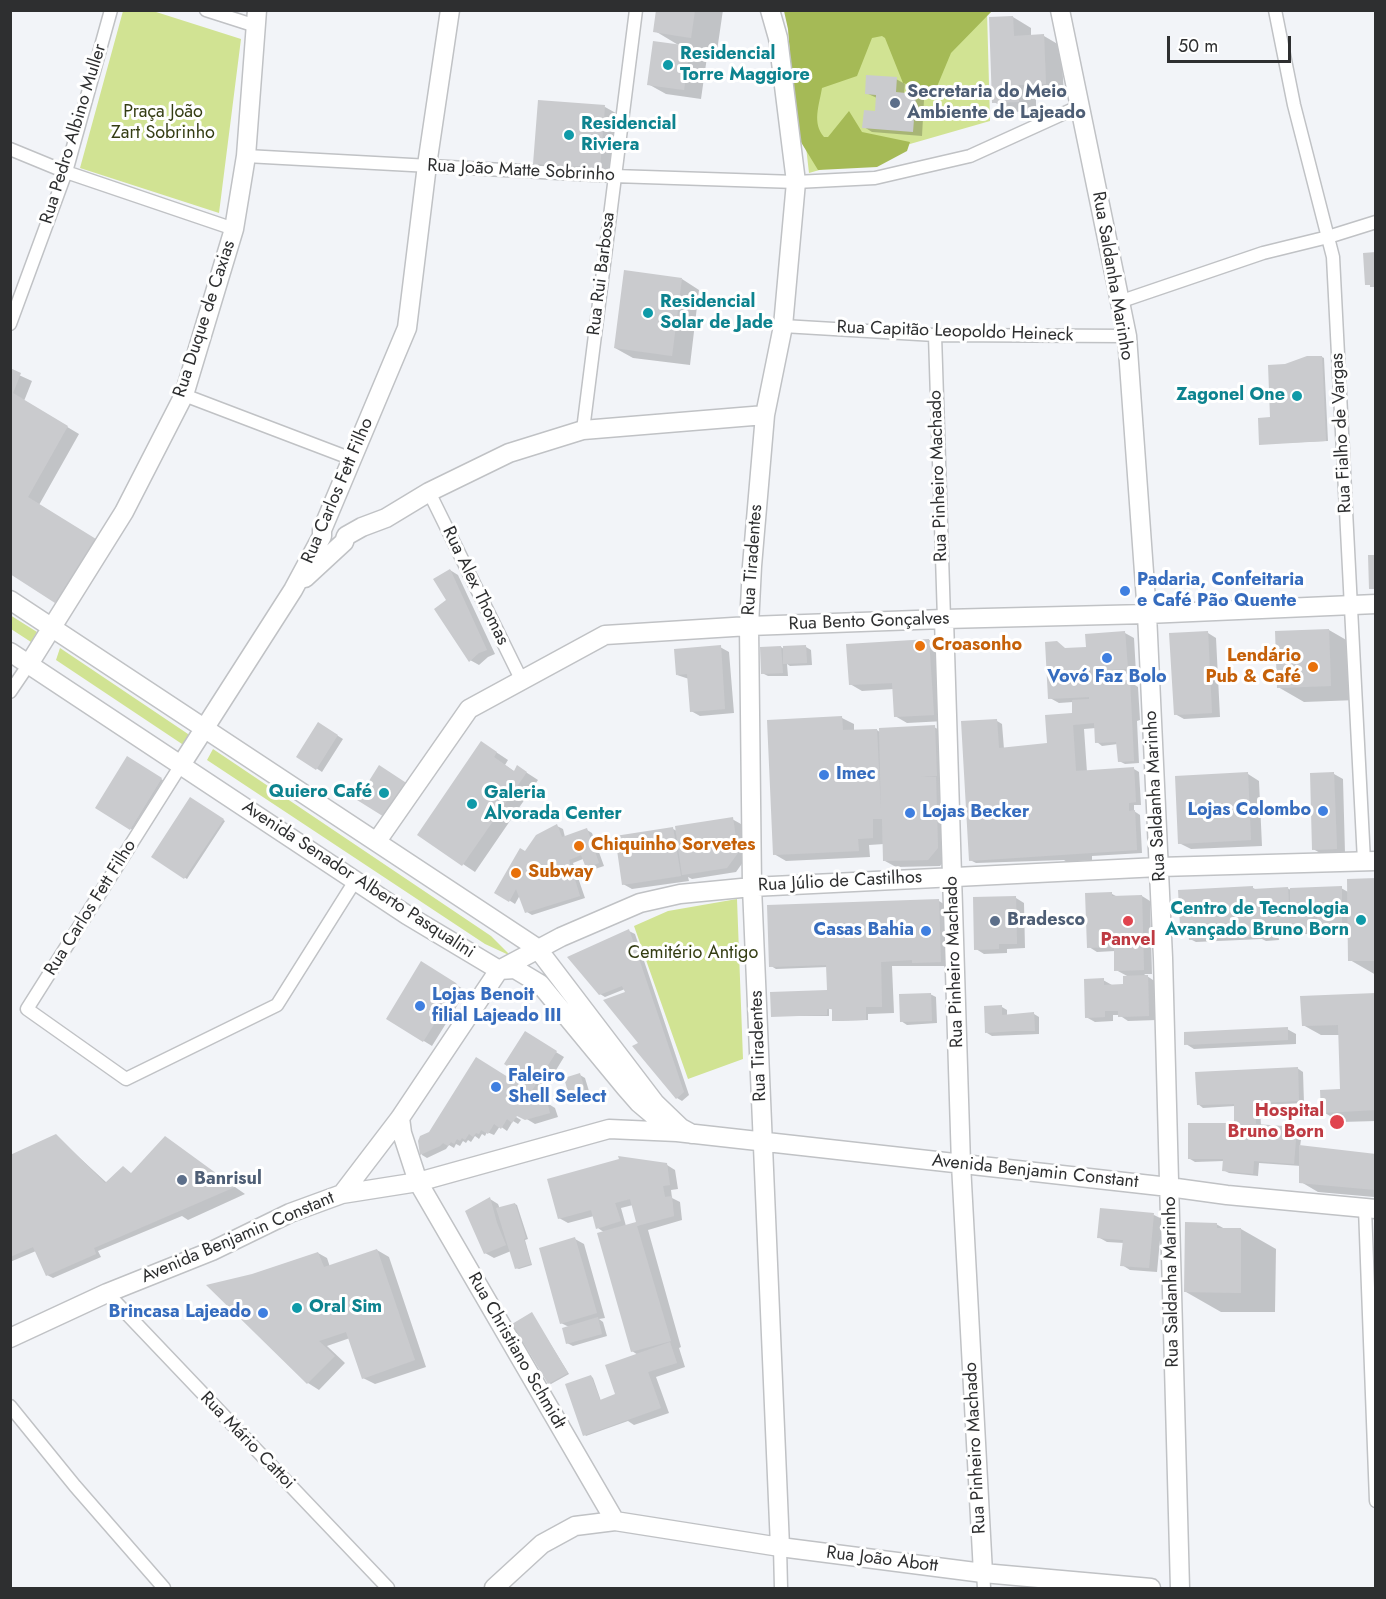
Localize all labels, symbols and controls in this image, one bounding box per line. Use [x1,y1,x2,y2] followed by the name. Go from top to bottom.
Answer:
[1170,24,1294,62] scale bar
[1178,33,1218,59] text: 50 m
[36,41,112,227] street label: Rua Pedro Albino Muller
[680,44,810,86] place label: Residencial Torre Maggiore
[661,58,675,72] marker: Residencial Torre Maggiore
[907,82,1086,124] place label: Secretaria do Meio Ambiente de Lajeado
[888,96,902,110] marker: Secretaria do Meio Ambiente de Lajeado
[111,102,215,144] park label: Praça João Zart Sobrinho
[581,114,676,156] place label: Residencial Riviera
[562,128,576,142] marker: Residencial Riviera
[427,155,615,187] street label: Rua João Matte Sobrinho
[1087,190,1137,362] street label: Rua Saldanha Marinho
[584,211,620,337] street label: Rua Rui Barbosa
[169,238,241,400] street label: Rua Duque de Caxias
[660,292,773,334] place label: Residencial Solar de Jade
[641,306,655,320] marker: Residencial Solar de Jade
[836,317,1074,347] street label: Rua Capitão Leopoldo Heineck
[1327,352,1357,514] street label: Rua Fialho de Vargas
[1176,385,1285,407] place label: Zagonel One
[1290,389,1304,403] marker: Zagonel One
[925,390,953,562] street label: Rua Pinheiro Machado
[298,415,378,567] street label: Rua Carlos Fett Filho
[738,504,768,616] street label: Rua Tiradentes
[437,523,513,649] street label: Rua Alex Thomas
[1137,570,1304,612] place label: Padaria, Confeitaria e Café Pão Quente
[1118,584,1132,598] marker: Padaria, Confeitaria e Café Pão Quente
[788,608,950,636] street label: Rua Bento Gonçalves
[932,635,1022,657] place label: Croasonho
[913,639,927,653] marker: Croasonho
[1206,646,1301,688] place label: Lendário Pub & Café
[1100,651,1114,665] marker: Vovó Faz Bolo
[1306,660,1320,674] marker: Lendário Pub & Café
[1047,667,1167,689] place label: Vovó Faz Bolo
[1141,710,1171,882] street label: Rua Saldanha Marinho
[836,764,876,786] place label: Imec
[817,768,831,782] marker: Imec
[269,782,372,804] place label: Quiero Café
[484,783,622,826] place label: Galeria Alvorada Center
[377,786,391,800] marker: Quiero Café
[238,797,478,963] street label: Avenida Senador Alberto Pasqualini
[465,797,479,811] marker: Galeria Alvorada Center
[1187,800,1311,822] place label: Lojas Colombo
[922,802,1029,824] place label: Lojas Becker
[1316,804,1330,818] marker: Lojas Colombo
[903,806,917,820] marker: Lojas Becker
[591,835,755,857] place label: Chiquinho Sorvetes
[40,836,142,980] street label: Rua Carlos Fett Filho
[572,839,586,853] marker: Chiquinho Sorvetes
[528,862,593,884] place label: Subway
[509,866,523,880] marker: Subway
[757,867,923,897] street label: Rua Júlio de Castilhos
[941,876,969,1048] street label: Rua Pinheiro Machado
[1165,899,1349,942] place label: Centro de Tecnologia Avançado Bruno Born
[1007,910,1085,932] place label: Bradesco
[1354,913,1368,927] marker: Centro de Tecnologia Avançado Bruno Born
[988,914,1002,928] marker: Bradesco
[1121,914,1135,928] marker: Panvel
[814,920,914,942] place label: Casas Bahia
[919,924,933,938] marker: Casas Bahia
[1100,930,1156,952] place label: Panvel
[628,943,758,965] park label: Cemitério Antigo
[432,985,561,1028] place label: Lojas Benoit filial Lajeado III
[746,990,772,1102] street label: Rua Tiradentes
[413,999,427,1013] marker: Lojas Benoit filial Lajeado III
[508,1066,606,1108] place label: Faleiro Shell Select
[489,1080,503,1094] marker: Faleiro Shell Select
[1228,1101,1324,1144] place label: Hospital Bruno Born
[1328,1113,1346,1131] marker: Hospital Bruno Born
[931,1150,1139,1194] street label: Avenida Benjamin Constant
[194,1169,262,1191] place label: Banrisul
[175,1173,189,1187] marker: Banrisul
[138,1188,338,1288] street label: Avenida Benjamin Constant
[1160,1196,1184,1368] street label: Rua Saldanha Marinho
[462,1269,570,1433] street label: Rua Christiano Schmidt
[309,1297,382,1319] place label: Oral Sim
[290,1301,304,1315] marker: Oral Sim
[109,1302,251,1324] place label: Brincasa Lajeado
[256,1306,270,1320] marker: Brincasa Lajeado
[961,1361,991,1535] street label: Rua Pinheiro Machado
[195,1388,299,1494] street label: Rua Mário Cattoi
[825,1542,939,1578] street label: Rua João Abott

